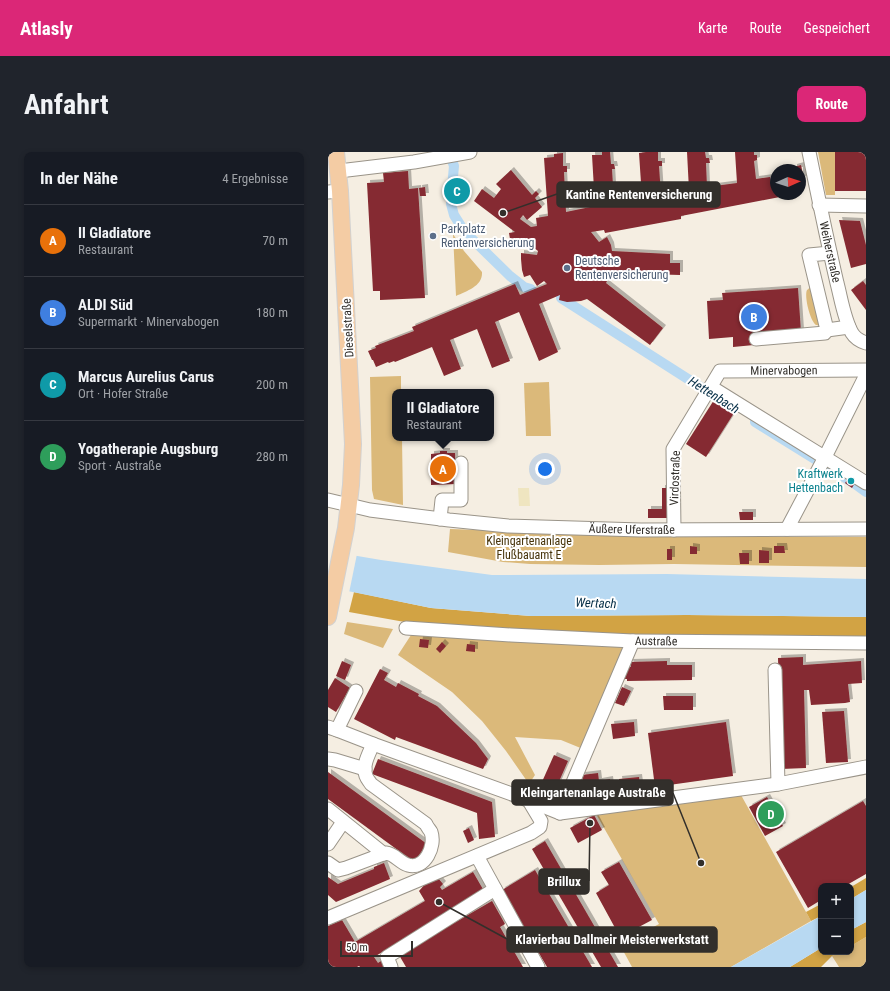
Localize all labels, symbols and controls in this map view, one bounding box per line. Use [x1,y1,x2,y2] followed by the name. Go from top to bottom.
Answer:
[20,17,73,40] text: Atlasly
[698,20,728,36] text: Karte
[750,20,782,36] text: Route
[804,20,870,36] text: Gespeichert
[797,86,866,122] button: Route
[24,88,109,121] text: Anfahrt
[770,164,806,200] north arrow
[40,168,118,188] text: In der Nähe
[222,171,288,186] text: 4 Ergebnisse
[444,176,470,206] pin: C
[557,182,720,207] callout: Kantine Rentenversicherung
[566,187,712,202] text: Kantine Rentenversicherung
[817,220,844,284] street label: Weiherstraße
[441,222,535,250] place label: Parkplatz Rentenversicherung
[78,224,151,242] text: Il Gladiatore
[428,231,438,241] marker: Parkplatz Rentenversicherung
[49,233,57,248] text: A
[262,233,288,248] text: 70 m
[78,242,133,257] text: Restaurant
[575,254,669,282] place label: Deutsche Rentenversicherung
[562,263,572,273] marker: Deutsche Rentenversicherung
[78,296,133,314] text: ALDI Süd
[339,298,357,358] street label: Dieselstraße
[741,302,767,332] pin: B
[49,305,57,320] text: B
[256,305,288,320] text: 180 m
[78,314,219,329] text: Supermarkt · Minervabogen
[750,363,818,378] street label: Minervabogen
[78,368,214,386] text: Marcus Aurelius Carus
[686,373,742,417] water label: Hettenbach
[49,377,57,392] text: C
[256,377,288,392] text: 200 m
[78,386,168,401] text: Ort · Hofer Straße
[392,389,494,441] popup
[406,399,480,417] text: Il Gladiatore
[406,417,462,432] text: Restaurant
[78,440,218,458] text: Yogatherapie Augsburg
[49,449,57,464] text: D
[256,449,288,464] text: 280 m
[667,450,683,506] street label: Virdostraße
[430,454,456,484] pin: A
[78,458,161,473] text: Sport · Austraße
[535,459,555,479] your location
[788,467,844,495] place label: Kraftwerk Hettenbach
[846,476,856,486] marker: Kraftwerk Hettenbach
[588,520,675,537] street label: Äußere Uferstraße
[486,534,572,562] park label: Kleingartenanlage Flußbauamt E
[575,595,617,611] water label: Wertach
[635,634,678,648] street label: Austraße
[512,780,673,805] callout: Kleingartenanlage Austraße
[520,785,666,800] text: Kleingartenanlage Austraße
[758,799,784,829] pin: D
[539,869,589,894] callout: Brillux
[547,874,581,889] text: Brillux
[818,883,854,955] map controls
[818,883,854,919] button: +
[818,919,854,955] button: −
[507,927,717,952] callout: Klavierbau Dallmeir Meisterwerkstatt
[515,932,709,947] text: Klavierbau Dallmeir Meisterwerkstatt
[340,939,413,958] scale bar
[346,941,368,954] text: 50 m

